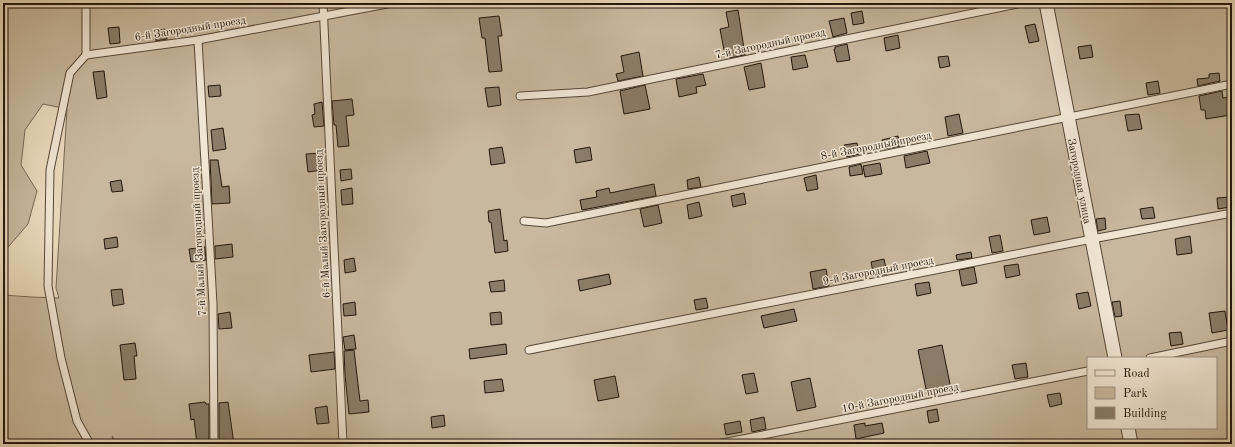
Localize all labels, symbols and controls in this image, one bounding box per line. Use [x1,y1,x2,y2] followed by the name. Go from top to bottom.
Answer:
[134,15,247,44] street label: 6-й Загородный проезд
[714,27,827,62] street label: 7-й Загородный проезд
[820,130,933,163] street label: 8-й Загородный проезд
[1065,138,1092,225] street label: Загородная улица
[314,149,333,299] street label: 6-й Малый Загородный проезд
[190,167,209,317] street label: 7-й Малый Загородный проезд
[822,255,935,288] street label: 9-й Загородный проезд
[1087,357,1217,429] legend
[1123,368,1150,380] text: Road
[841,382,960,415] street label: 10-й Загородный проезд
[1123,388,1148,400] text: Park
[1123,408,1167,420] text: Building

